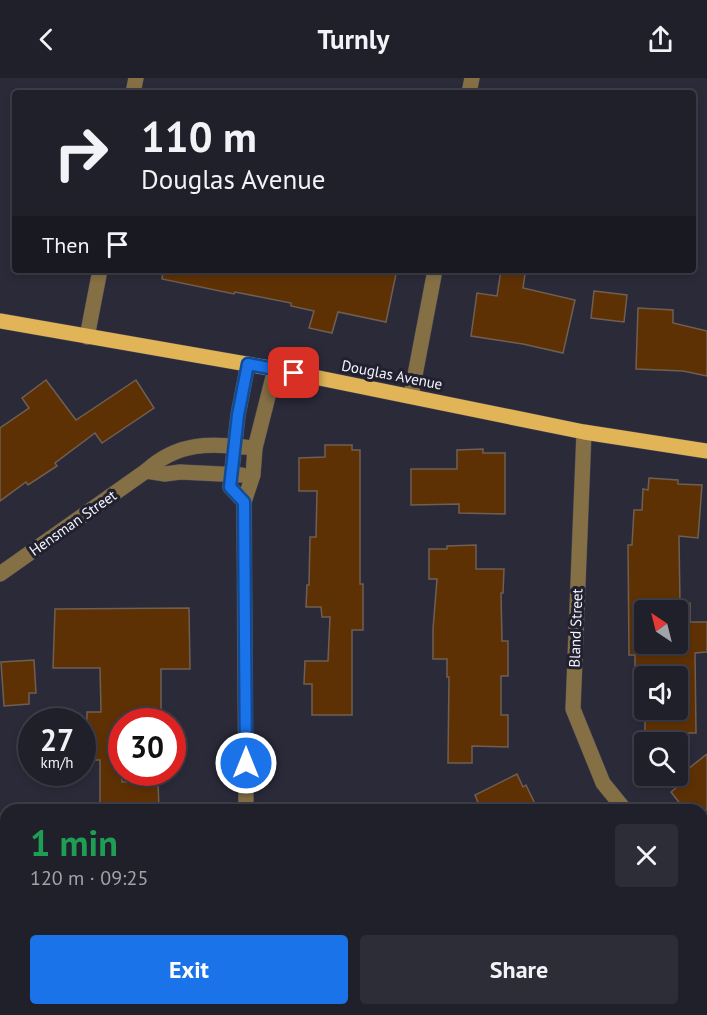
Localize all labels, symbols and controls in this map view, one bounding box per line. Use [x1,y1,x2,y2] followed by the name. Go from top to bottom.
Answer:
[317,22,390,56] text: Turnly
[30,23,63,56] icon: back
[644,23,677,56] icon: share
[141,109,257,164] text: 110 m
[42,114,120,192] icon: right
[141,162,326,196] text: Douglas Avenue
[101,228,134,261] icon: arrive
[42,231,89,259] text: Then
[268,347,319,398] pin
[340,355,444,394] street label: Douglas Avenue
[277,356,310,389] icon: arrive
[25,485,120,560] street label: Hensman Street
[565,588,586,668] street label: Bland Street
[634,600,688,654] north arrow
[634,600,688,786] map controls
[634,666,688,720] button: sound
[108,708,186,786] speed limit sign: 30
[40,720,74,759] text: 27
[214,731,278,795] position arrow
[634,732,688,786] button: search
[41,753,73,772] text: km/h
[30,819,118,866] text: 1 min
[615,824,678,887] button: close
[30,865,148,891] text: 120 m · 09:25
[30,935,348,1004] button: Exit
[360,935,678,1004] button: Share

